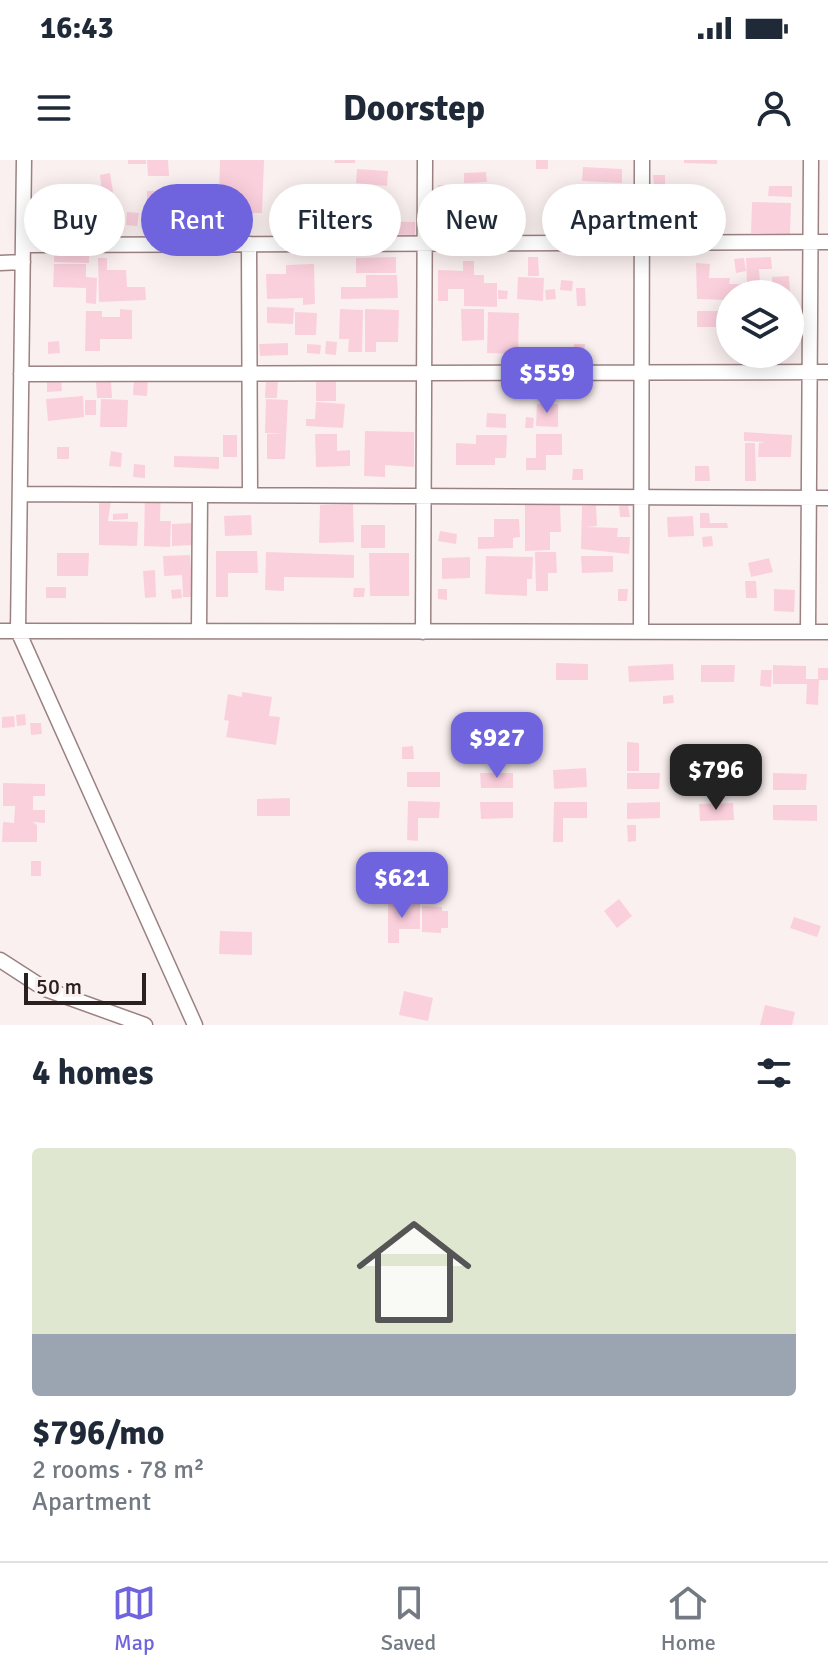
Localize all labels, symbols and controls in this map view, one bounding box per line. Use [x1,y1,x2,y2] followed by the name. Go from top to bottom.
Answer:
[40,10,114,47] text: 16:43
[32,86,76,130] icon: menu
[343,86,485,131] text: Doorstep
[752,86,796,130] icon: person
[24,184,125,256] chip: Buy
[141,184,253,256] chip: Rent
[269,184,401,256] chip: Filters
[417,184,526,256] chip: New
[542,184,726,256] chip: Apartment
[716,280,804,368] map controls
[716,280,804,368] button: layers
[500,347,594,415] pin: $559
[519,357,575,389] text: $559
[450,712,544,780] pin: $927
[469,722,525,754] text: $927
[669,744,763,812] pin: $796
[688,754,744,786] text: $796
[355,852,449,920] pin: $621
[374,862,430,894] text: $621
[24,969,146,1005] scale bar
[36,973,82,1000] text: 50 m
[752,1051,796,1095] icon: filters
[32,1052,153,1094] text: 4 homes
[342,1200,486,1344] icon: home
[32,1412,165,1454] text: $796/mo
[32,1454,205,1486] text: 2 rooms · 78 m²
[32,1486,151,1518] text: Apartment
[112,1581,156,1656] tab: Map
[381,1581,436,1656] tab: Saved
[661,1581,716,1656] tab: Home

